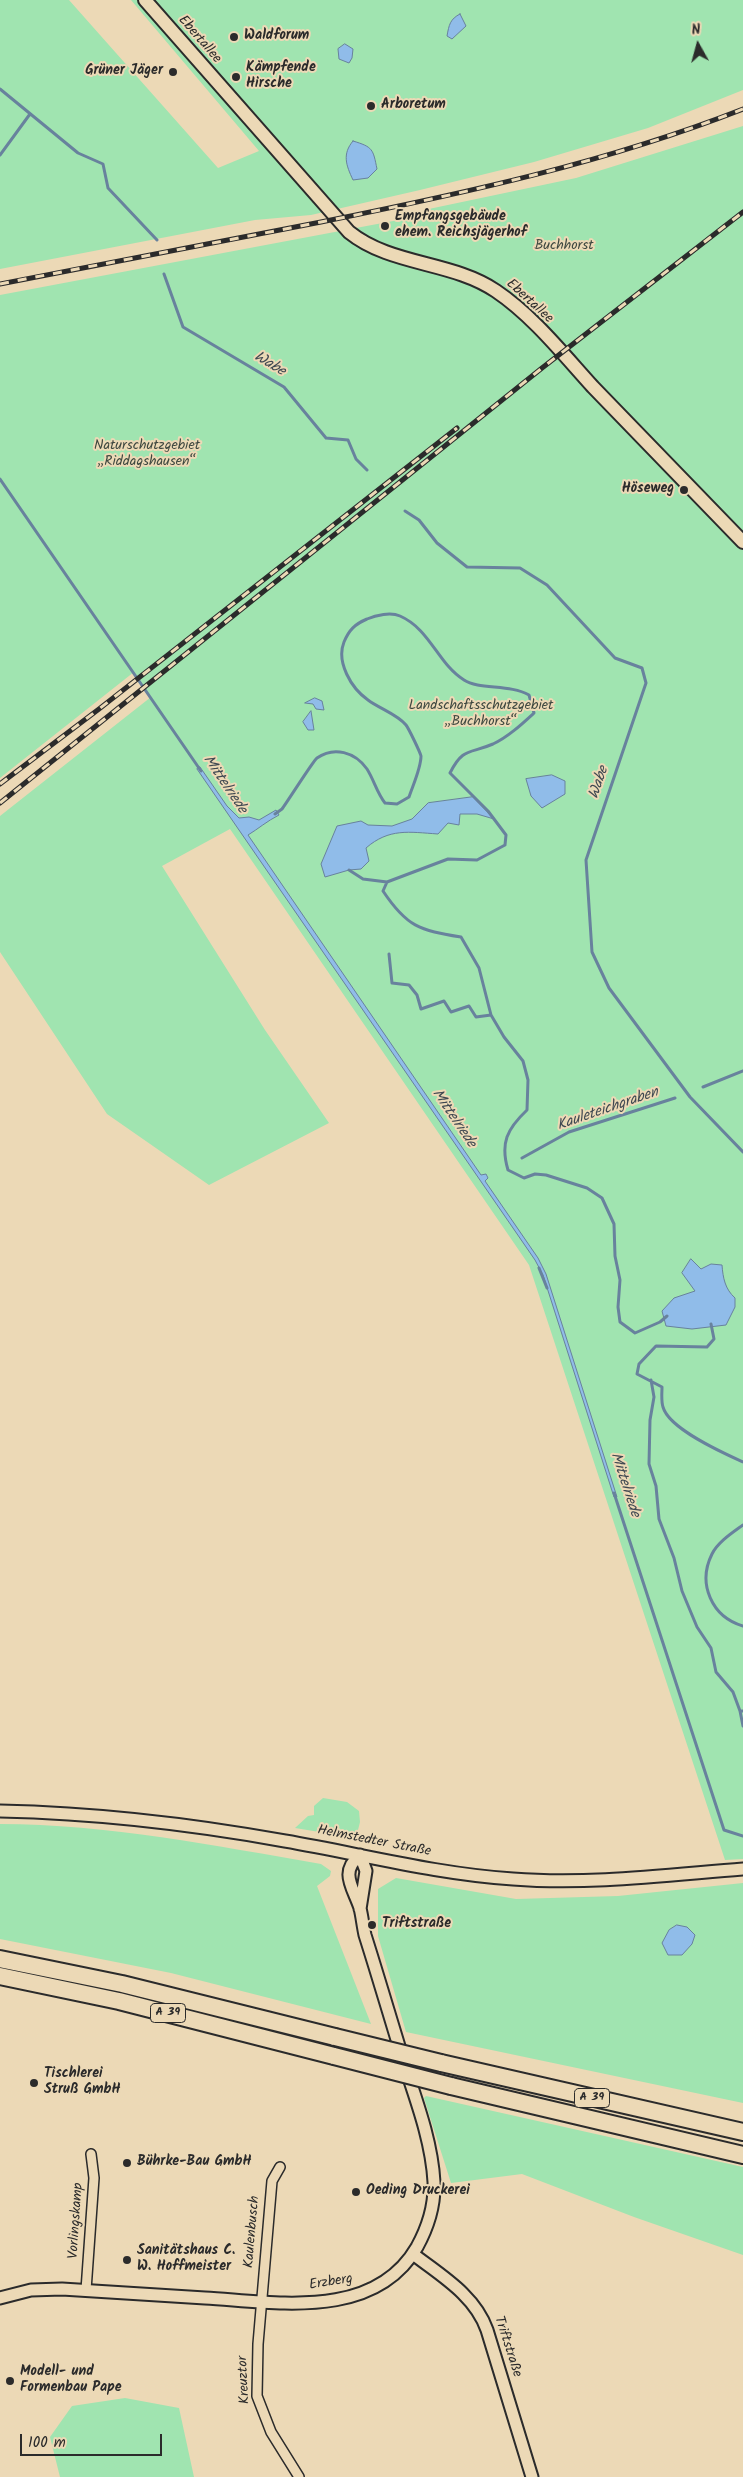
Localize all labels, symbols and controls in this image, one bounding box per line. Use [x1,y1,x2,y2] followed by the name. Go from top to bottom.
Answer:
[174,13,224,67] street label: Ebertallee
[690,19,702,42] text: N
[673,20,723,70] north arrow
[244,29,309,45] place label: Waldforum
[228,31,240,43] marker: Waldforum
[246,61,316,94] place label: Kämpfende Hirsche
[85,64,163,80] place label: Grüner Jäger
[167,66,179,78] marker: Grüner Jäger
[230,71,242,83] marker: Kämpfende Hirsche
[381,98,446,114] place label: Arboretum
[365,100,377,112] marker: Arboretum
[395,210,527,242] place label: Empfangsgebäude ehem. Reichsjägerhof
[379,220,391,232] marker: Empfangsgebäude ehem. Reichsjägerhof
[534,239,594,255] park label: Buchhorst
[502,276,556,328] street label: Ebertallee
[250,349,288,381] water label: Wabe
[94,439,200,472] park label: Naturschutzgebiet „Riddagshausen“
[622,482,674,498] place label: Höseweg
[678,484,690,496] marker: Höseweg
[409,699,553,732] park label: Landschaftsschutzgebiet „Buchhorst“
[198,752,250,818] water label: Mittelriede
[586,764,614,802] water label: Wabe
[555,1084,661,1136] water label: Kauleteichgraben
[427,1086,479,1152] water label: Mittelriede
[605,1450,643,1520] water label: Mittelriede
[316,1823,432,1861] street label: Helmstedter Straße
[382,1917,451,1933] place label: Triftstraße
[366,1919,378,1931] marker: Triftstraße
[150,2004,186,2022] road number: A 39
[44,2067,121,2100] place label: Tischlerei Struß GmbH
[28,2077,40,2089] marker: Tischlerei Struß GmbH
[574,2088,610,2108] road number: A 39
[137,2155,252,2171] place label: Bührke-Bau GmbH
[121,2157,133,2169] marker: Bührke-Bau GmbH
[66,2182,88,2260] street label: Vorlingskamp
[366,2184,470,2200] place label: Oeding Druckerei
[350,2186,362,2198] marker: Oeding Druckerei
[241,2195,265,2269] street label: Kaulenbusch
[137,2244,235,2276] place label: Sanitätshaus C. W. Hoffmeister
[121,2254,133,2266] marker: Sanitätshaus C. W. Hoffmeister
[308,2271,354,2295] street label: Erzberg
[489,2314,525,2380] street label: Triftstraße
[235,2355,255,2405] street label: Kreuztor
[20,2365,122,2398] place label: Modell- und Formenbau Pape
[4,2375,16,2387] marker: Modell- und Formenbau Pape
[22,2424,165,2456] scale bar
[28,2431,66,2455] text: 100 m

